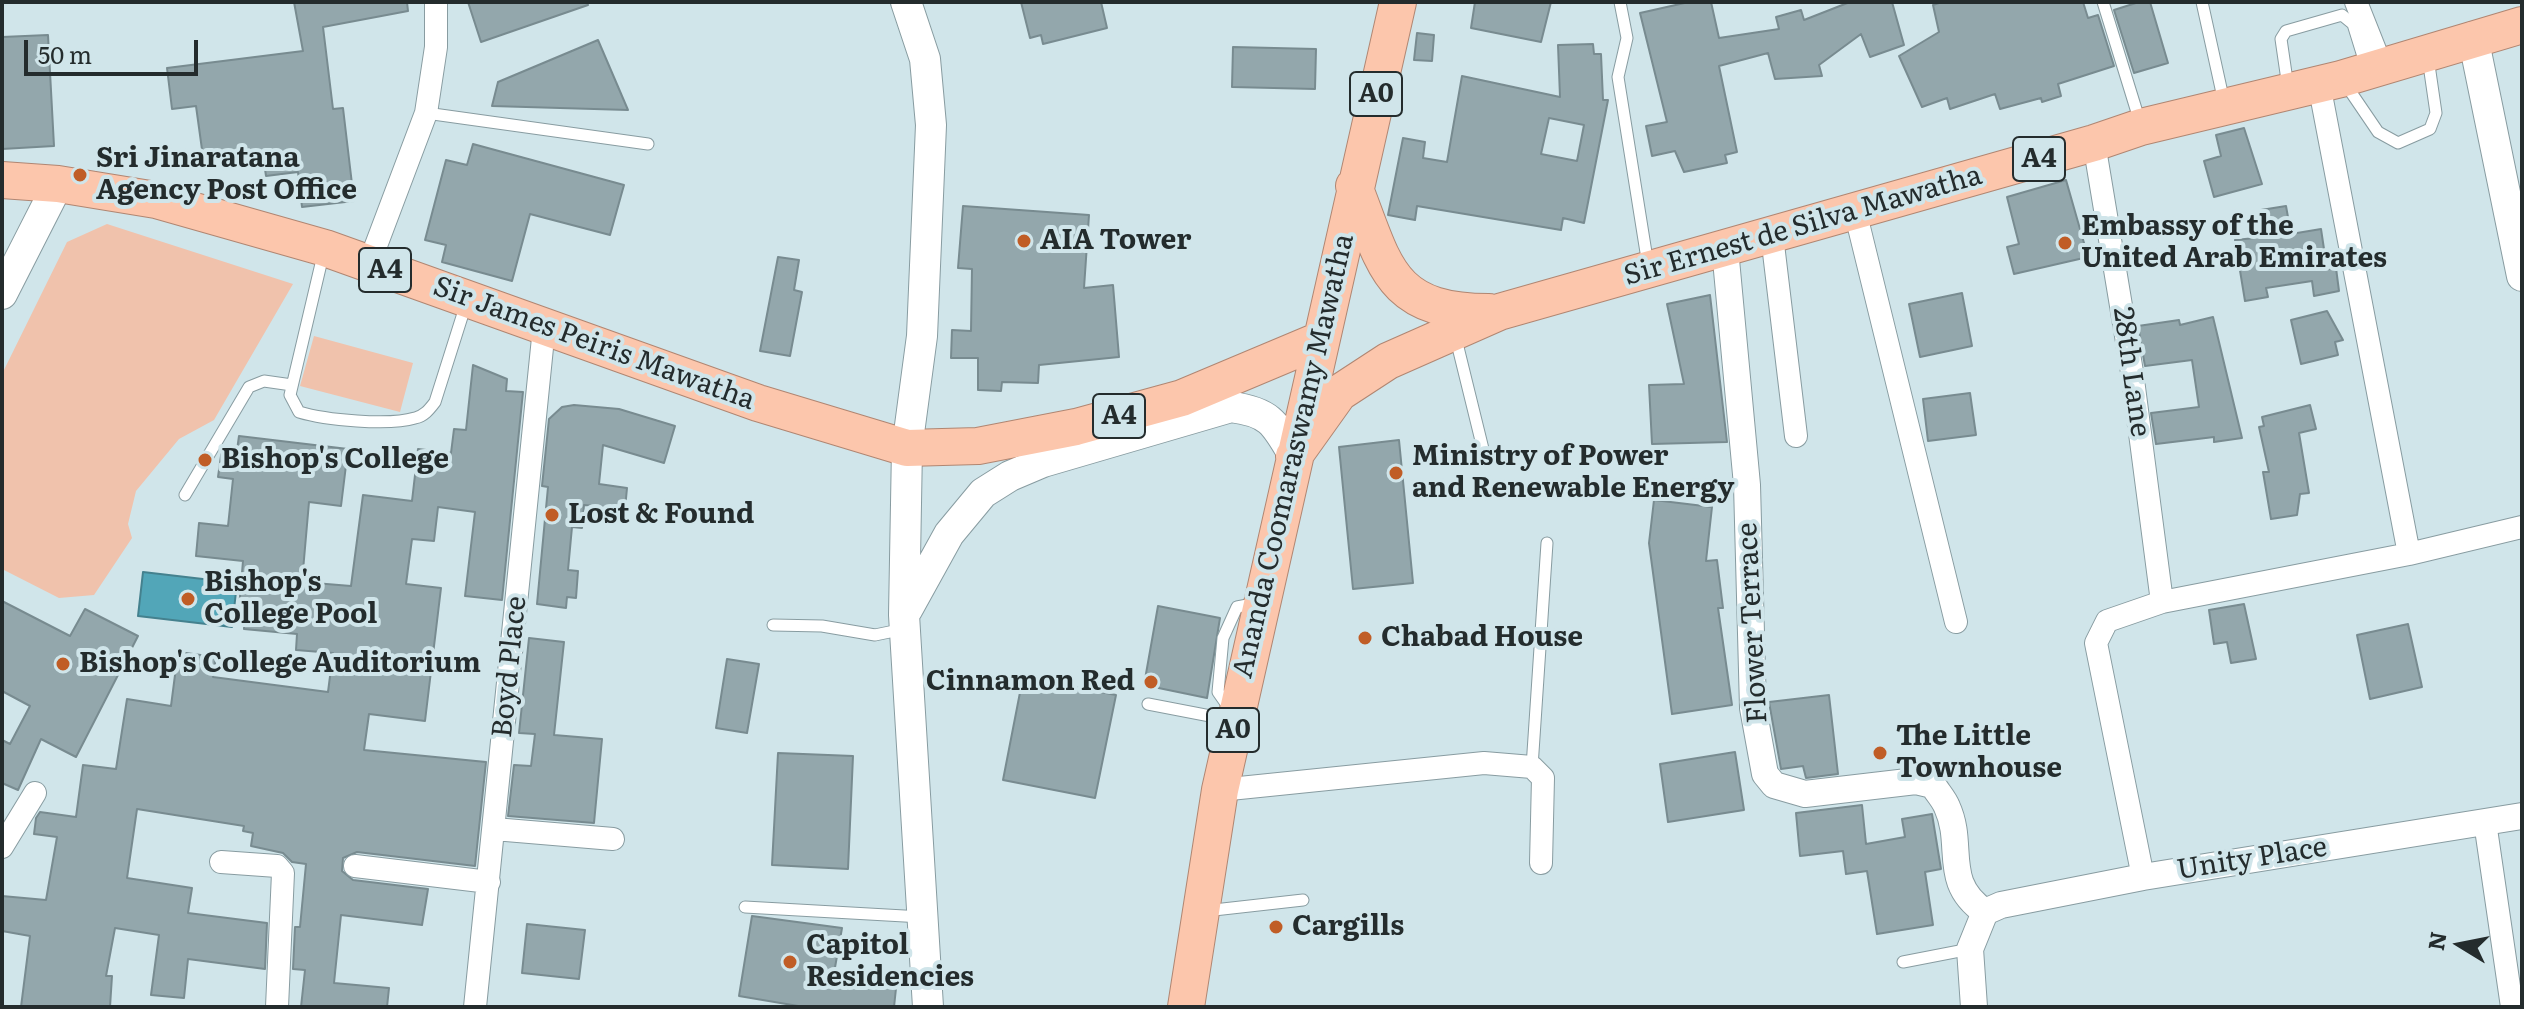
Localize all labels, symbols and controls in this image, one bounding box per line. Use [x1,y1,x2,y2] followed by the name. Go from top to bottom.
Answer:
[28,24,202,74] scale bar
[38,36,92,71] text: 50 m
[1350,72,1402,116] road number: A0
[2013,137,2065,181] road number: A4
[96,142,357,208] place label: Sri Jinaratana Agency Post Office
[1620,159,1986,293] street label: Sir Ernest de Silva Mawatha
[71,166,89,184] marker: Sri Jinaratana Agency Post Office
[2081,210,2387,276] place label: Embassy of the United Arab Emirates
[1040,224,1191,258] place label: AIA Tower
[1226,231,1362,681] street label: Ananda Coomaraswamy Mawatha
[1015,232,1033,250] marker: AIA Tower
[2056,234,2074,252] marker: Embassy of the United Arab Emirates
[359,248,411,292] road number: A4
[429,270,759,418] street label: Sir James Peiris Mawatha
[2105,305,2157,439] street label: 28th Lane
[1093,394,1145,438] road number: A4
[1412,440,1734,506] place label: Ministry of Power and Renewable Energy
[221,443,449,477] place label: Bishop's College
[196,451,214,469] marker: Bishop's College
[1387,464,1405,482] marker: Ministry of Power and Renewable Energy
[568,498,754,532] place label: Lost & Found
[543,506,561,524] marker: Lost & Found
[1731,522,1775,724] street label: Flower Terrace
[204,566,377,632] place label: Bishop's College Pool
[179,590,197,608] marker: Bishop's College Pool
[486,594,534,740] street label: Boyd Place
[1381,621,1583,655] place label: Chabad House
[1356,629,1374,647] marker: Chabad House
[79,647,481,681] place label: Bishop's College Auditorium
[54,655,72,673] marker: Bishop's College Auditorium
[926,665,1135,699] place label: Cinnamon Red
[1142,673,1160,691] marker: Cinnamon Red
[1207,708,1259,752] road number: A0
[1896,720,2062,786] place label: The Little Townhouse
[1871,744,1889,762] marker: The Little Townhouse
[2175,831,2329,887] street label: Unity Place
[2420,905,2500,985] north arrow
[1292,910,1404,944] place label: Cargills
[1267,918,1285,936] marker: Cargills
[806,929,974,995] place label: Capitol Residencies
[2418,929,2454,953] text: N
[781,953,799,971] marker: Capitol Residencies

